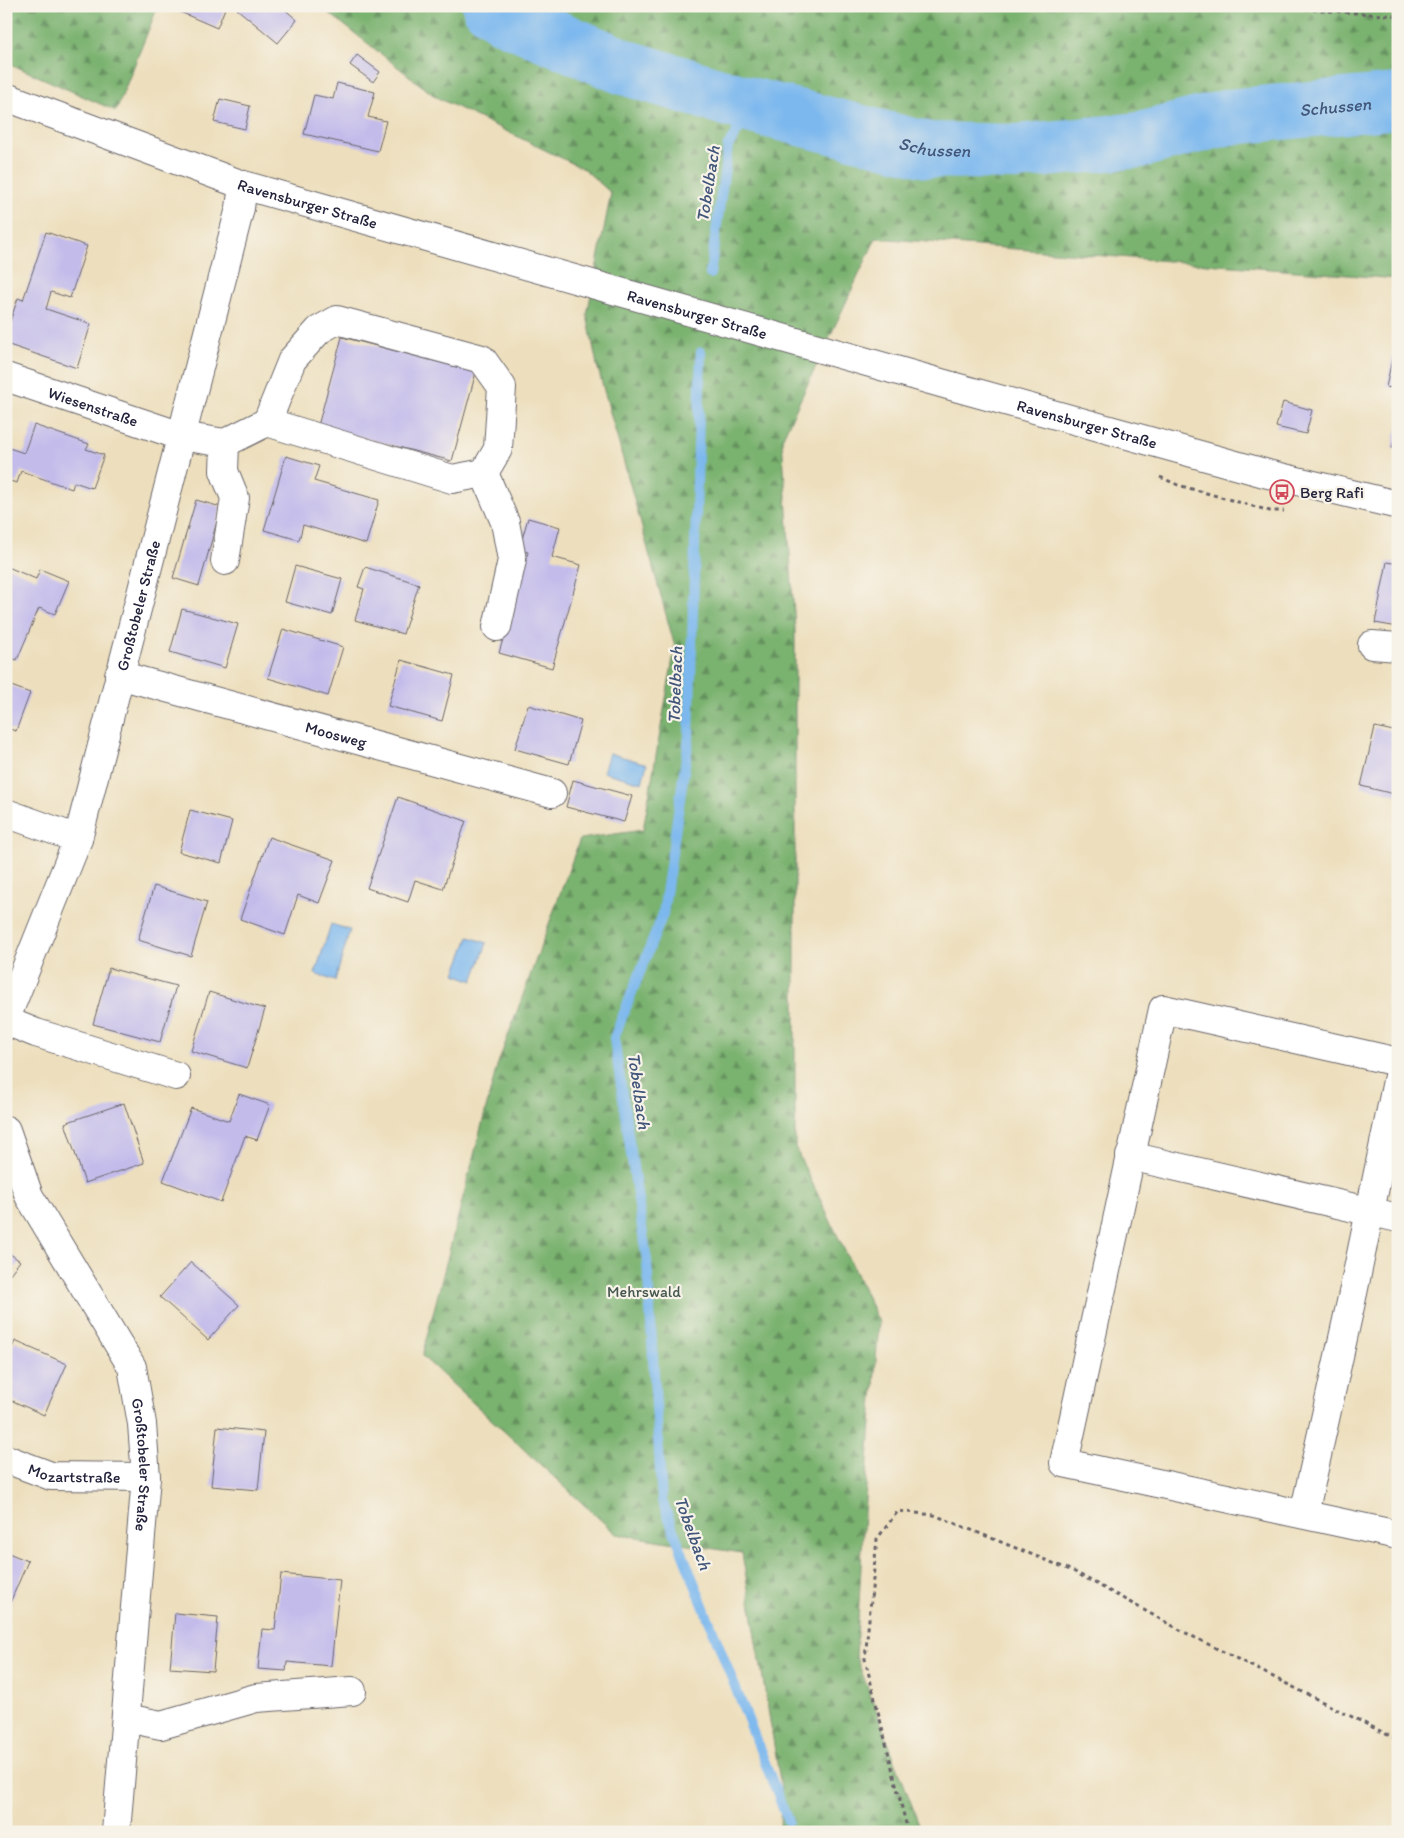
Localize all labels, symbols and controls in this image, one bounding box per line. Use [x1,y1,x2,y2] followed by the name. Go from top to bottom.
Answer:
[1298,93,1372,121] water label: Schussen
[896,132,971,162] water label: Schussen
[691,143,725,224] water label: Tobelbach
[235,175,380,233] street label: Ravensburger Straße
[625,285,770,343] street label: Ravensburger Straße
[46,383,141,431] street label: Wiesenstraße
[1015,396,1159,453] street label: Ravensburger Straße
[1269,479,1295,505] bus stop icon: Berg Rafi
[1300,483,1364,502] place label: Berg Rafi
[113,538,164,673] street label: Großtobeler Straße
[663,645,687,724] water label: Tobelbach
[303,717,370,752] street label: Moosweg
[623,1051,655,1131] water label: Tobelbach
[607,1282,681,1301] park label: Mehrswald
[128,1396,155,1532] street label: Großtobeler Straße
[25,1459,121,1487] street label: Mozartstraße
[670,1493,717,1574] water label: Tobelbach

